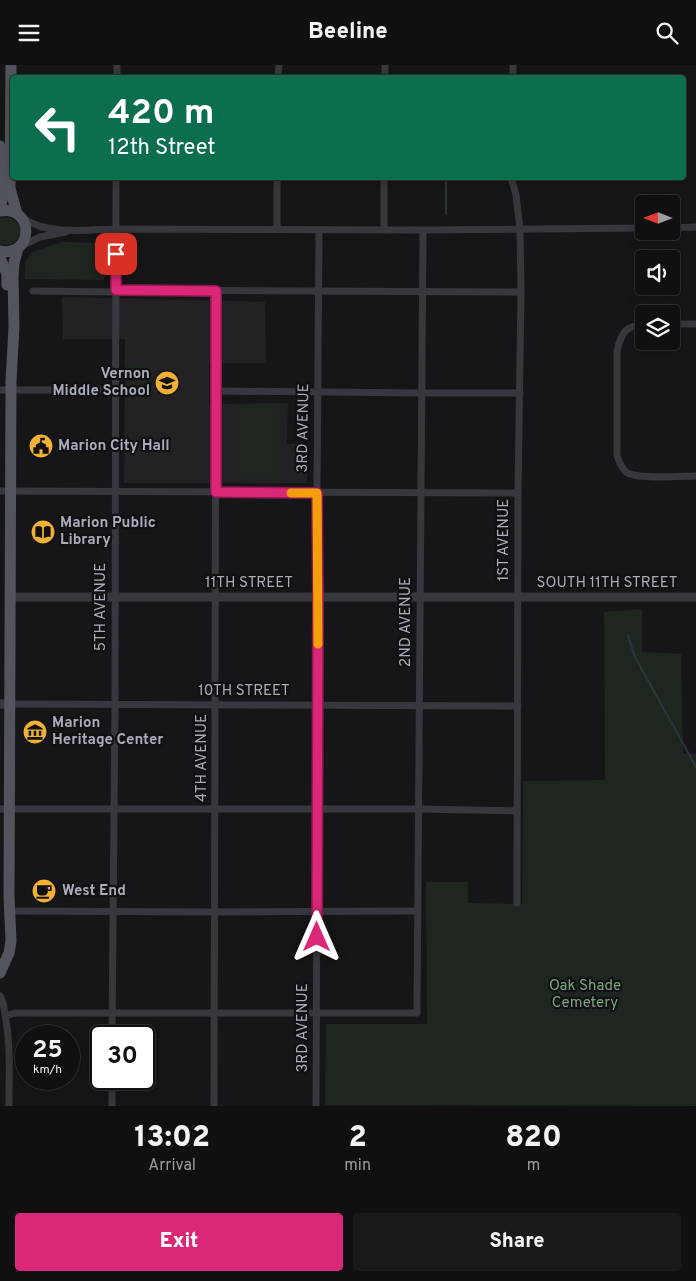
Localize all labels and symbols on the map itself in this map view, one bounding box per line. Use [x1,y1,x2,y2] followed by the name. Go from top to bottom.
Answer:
[635,195,680,240] north arrow
[95,233,137,275] pin
[52,365,150,401] place label: Vernon Middle School
[154,370,180,396] school or university icon: Vernon Middle School
[294,383,314,473] street label: 3RD AVENUE
[28,433,54,459] public building icon: Marion City Hall
[58,437,170,456] place label: Marion City Hall
[495,499,514,581] street label: 1ST AVENUE
[60,514,156,550] place label: Marion Public Library
[30,519,56,545] library icon: Marion Public Library
[92,563,111,651] street label: 5TH AVENUE
[205,574,293,593] street label: 11TH STREET
[537,574,677,593] street label: SOUTH 11TH STREET
[397,577,416,667] street label: 2ND AVENUE
[198,682,290,701] street label: 10TH STREET
[52,714,164,750] place label: Marion Heritage Center
[193,714,212,802] street label: 4TH AVENUE
[22,719,48,745] museum icon: Marion Heritage Center
[31,878,57,904] cafe icon: West End
[62,882,126,901] place label: West End
[290,910,342,962] position arrow
[549,977,621,1013] park label: Oak Shade Cemetery
[294,983,313,1073] street label: 3RD AVENUE
[90,1025,155,1090] speed limit sign: 30

